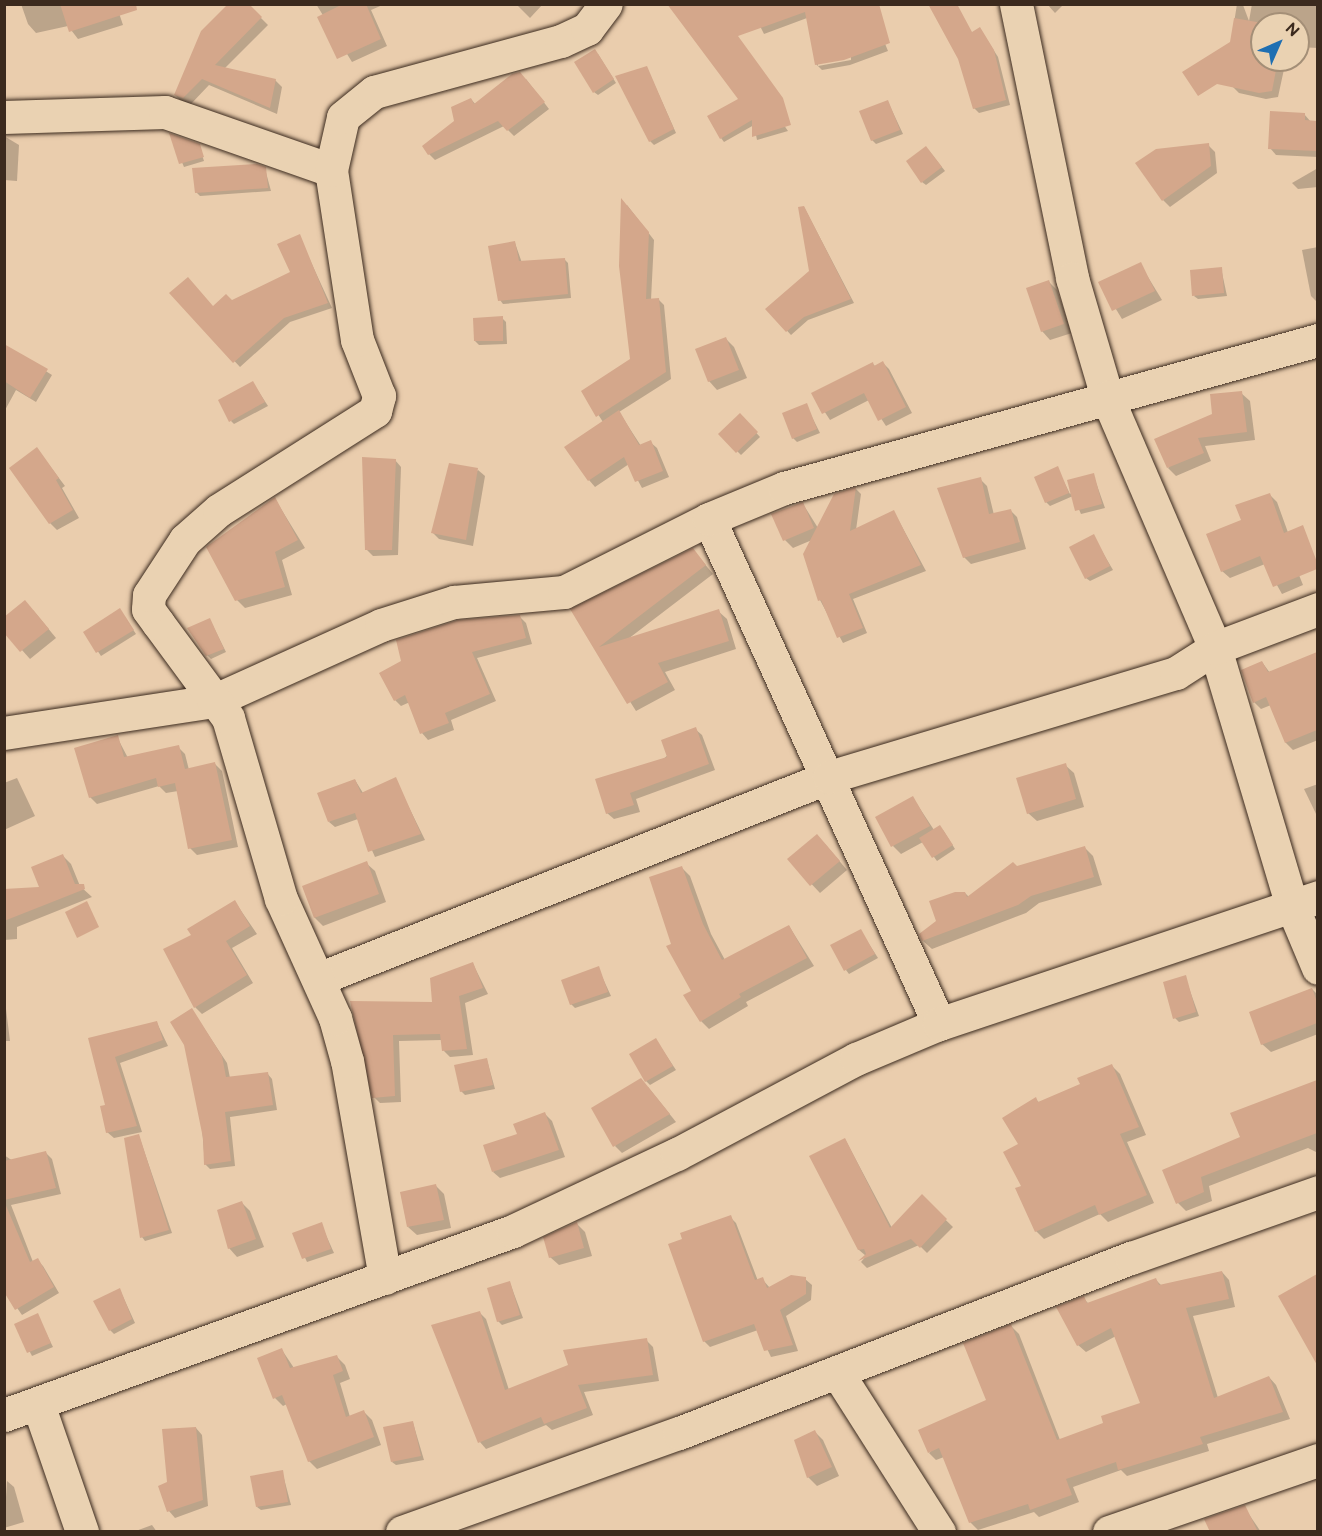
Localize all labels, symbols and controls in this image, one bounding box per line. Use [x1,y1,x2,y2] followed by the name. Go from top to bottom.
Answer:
[1250,12,1310,72] north arrow
[1281,19,1303,41] text: N

